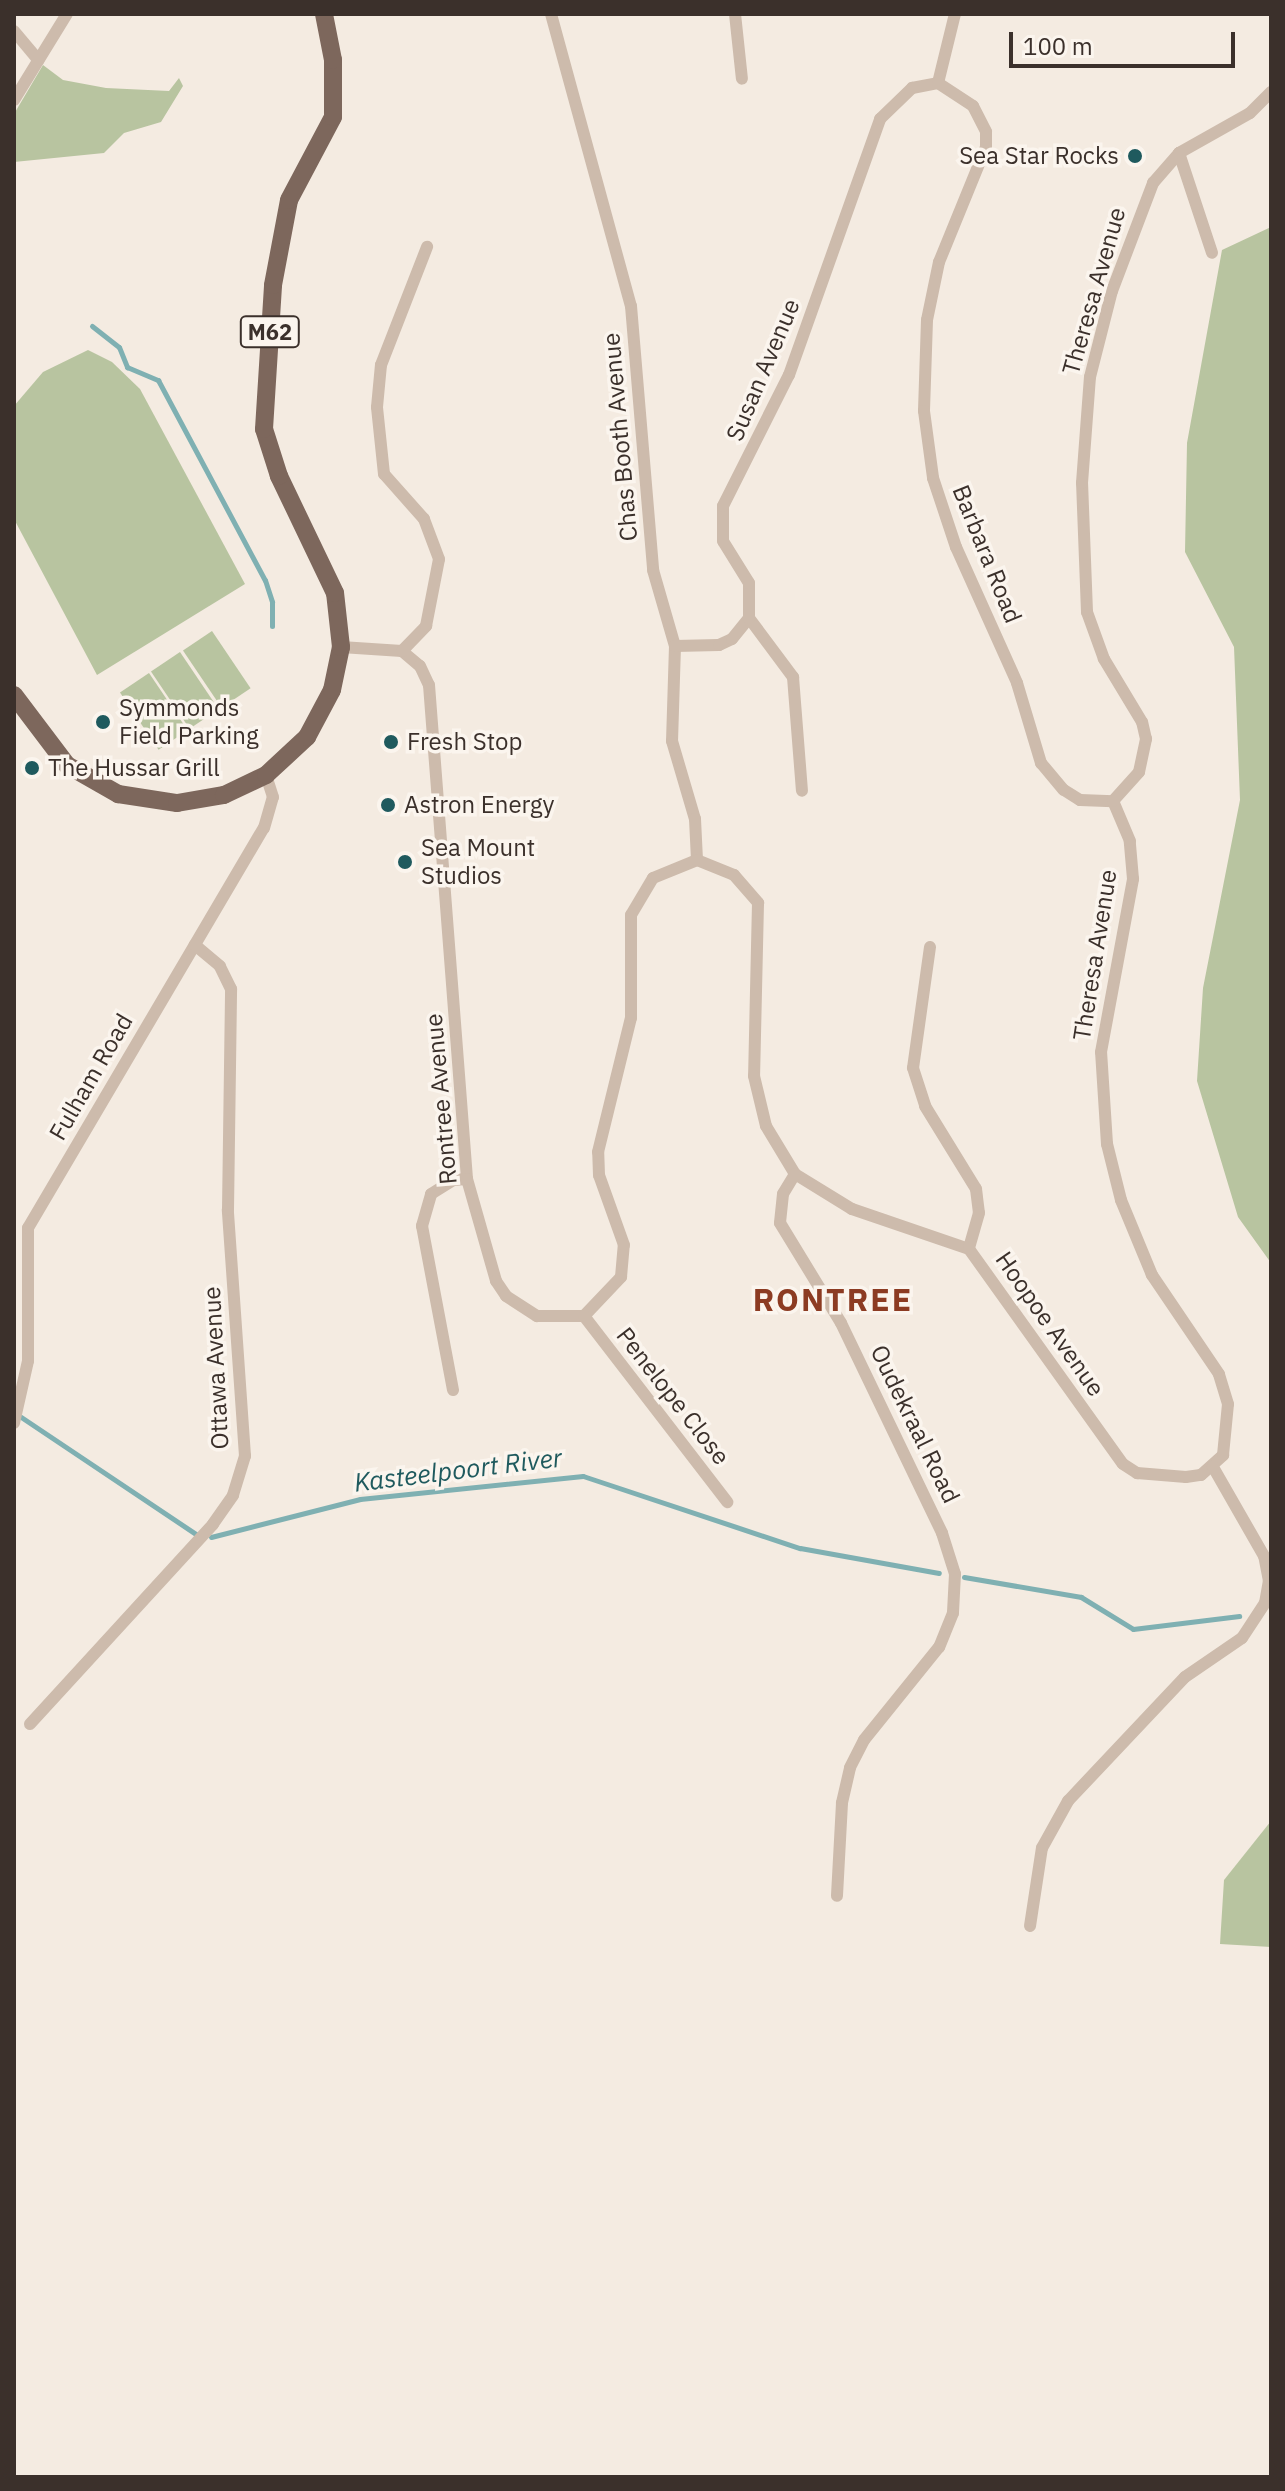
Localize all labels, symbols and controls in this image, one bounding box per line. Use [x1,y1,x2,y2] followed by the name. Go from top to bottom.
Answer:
[1013,16,1239,66] scale bar
[1023,30,1093,62] text: 100 m
[959,142,1119,170] place label: Sea Star Rocks
[1126,147,1144,165] marker: Sea Star Rocks
[1056,204,1132,378] street label: Theresa Avenue
[720,295,806,445] street label: Susan Avenue
[238,314,302,350] road number: M62
[597,332,643,542] street label: Chas Booth Avenue
[946,481,1028,627] street label: Barbara Road
[119,694,259,750] place label: Symmonds Field Parking
[94,713,112,731] marker: Symmonds Field Parking
[407,728,522,756] place label: Fresh Stop
[382,733,400,751] marker: Fresh Stop
[48,754,220,782] place label: The Hussar Grill
[23,759,41,777] marker: The Hussar Grill
[404,791,555,819] place label: Astron Energy
[379,796,397,814] marker: Astron Energy
[421,834,535,890] place label: Sea Mount Studios
[396,853,414,871] marker: Sea Mount Studios
[1067,867,1123,1043] street label: Theresa Avenue
[43,1009,139,1145] street label: Fulham Road
[419,1012,463,1186] street label: Rontree Avenue
[989,1246,1111,1402] street label: Hoopoe Avenue
[753,1280,913,1318] district label: RONTREE
[197,1286,235,1450] street label: Ottawa Avenue
[610,1322,736,1470] street label: Penelope Close
[864,1340,966,1508] street label: Oudekraal Road
[352,1442,564,1498] water label: Kasteelpoort River

